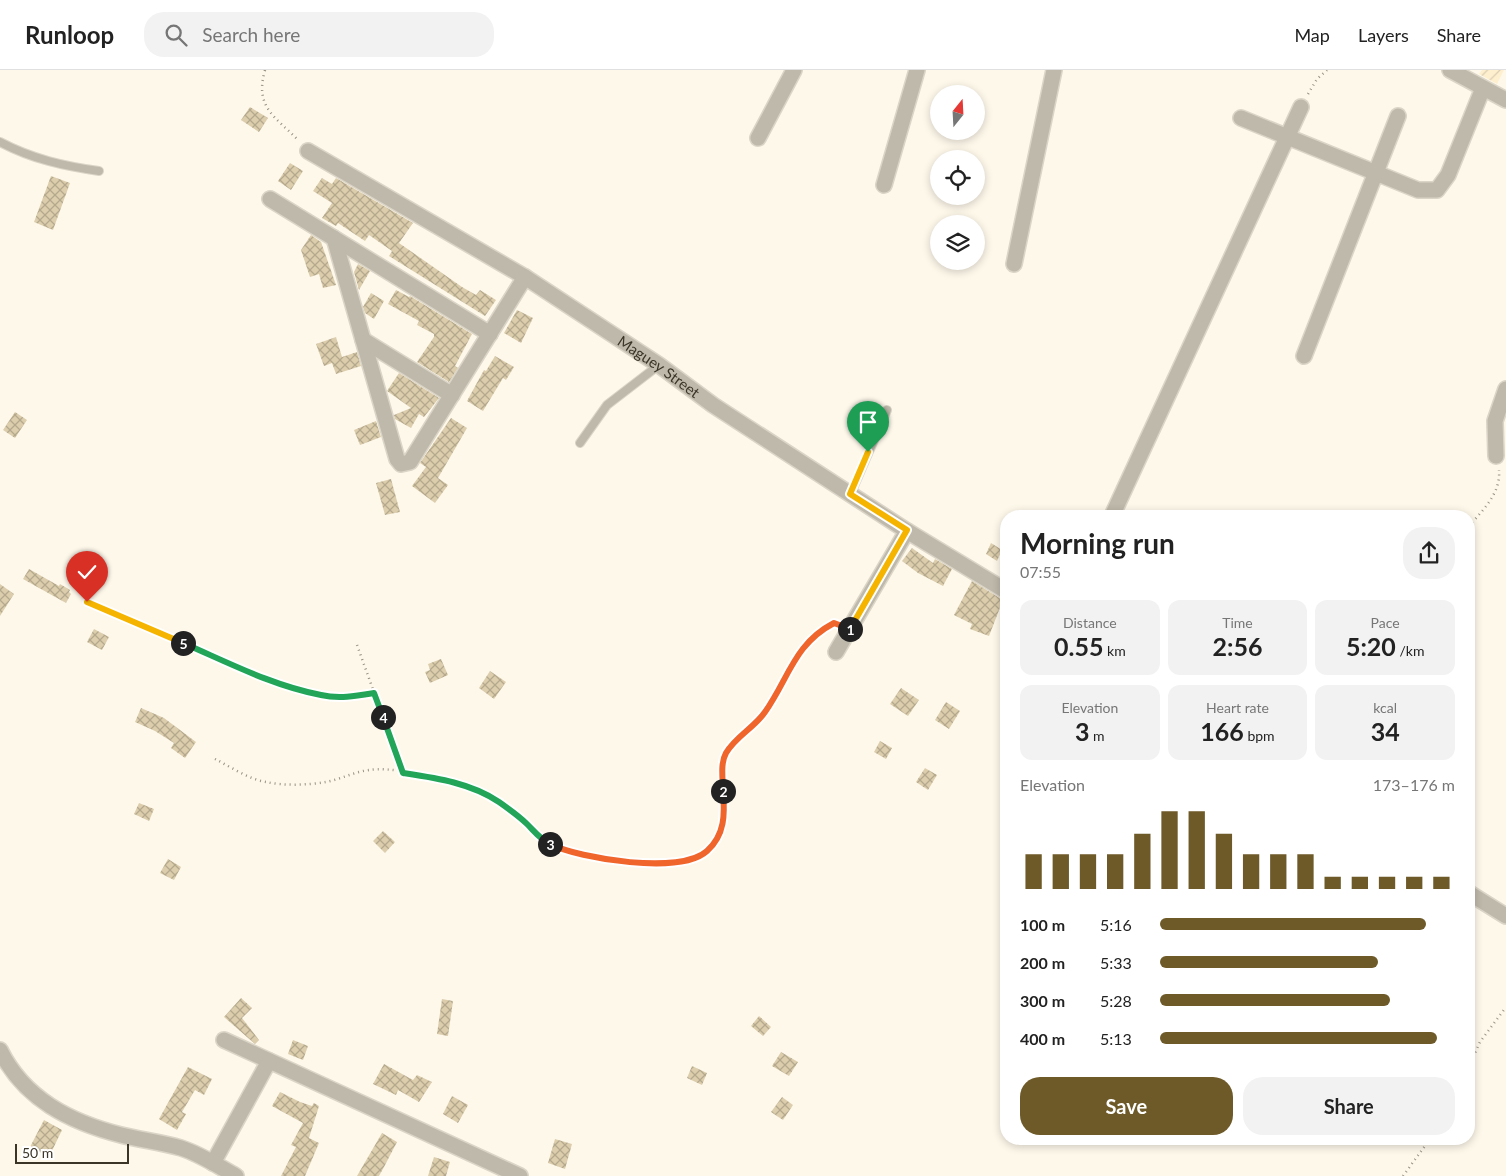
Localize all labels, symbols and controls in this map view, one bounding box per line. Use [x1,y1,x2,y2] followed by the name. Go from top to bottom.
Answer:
[144,12,494,57] search box
[25,20,114,49] text: Runloop
[162,21,190,49] icon: search
[202,23,300,46] text: Search here
[1294,24,1330,46] text: Map
[1358,24,1409,46] text: Layers
[1437,24,1481,46] text: Share
[930,85,985,140] north arrow
[930,85,985,270] map controls
[930,150,985,205] button: locate
[930,215,985,270] button: layers
[615,332,704,402] street label: Maguey Street
[847,401,889,452] pin
[854,408,882,436] icon: arrive
[1020,526,1175,560] text: Morning run
[1403,527,1455,579] button: share
[66,551,108,602] pin
[73,558,101,586] icon: check
[1020,562,1061,581] text: 07:55
[1063,614,1117,631] text: Distance
[1222,614,1253,631] text: Time
[1371,614,1400,631] text: Pace
[838,616,862,642] pin: 1
[846,621,855,638] text: 1
[170,630,196,656] pin: 5
[1054,631,1103,661] text: 0.55
[1213,631,1262,661] text: 2:56
[1346,631,1396,661] text: 5:20
[179,635,188,652] text: 5
[1103,642,1126,659] text: km
[1396,642,1424,659] text: /km
[1061,699,1118,716] text: Elevation
[1206,699,1269,716] text: Heart rate
[1373,699,1397,716] text: kcal
[370,704,396,730] pin: 4
[379,709,388,726] text: 4
[1075,716,1090,746] text: 3
[1200,716,1244,746] text: 166
[1371,716,1400,746] text: 34
[1090,727,1105,744] text: m
[1244,727,1275,744] text: bpm
[1020,775,1085,794] text: Elevation
[1373,775,1455,794] text: 173–176 m
[710,778,736,804] pin: 2
[719,783,728,800] text: 2
[538,832,562,856] pin: 3
[546,836,555,853] text: 3
[1020,915,1065,934] text: 100 m
[1100,915,1132,934] text: 5:16
[1020,953,1065,972] text: 200 m
[1100,953,1132,972] text: 5:33
[1020,991,1065,1010] text: 300 m
[1100,991,1132,1010] text: 5:28
[1020,1029,1065,1048] text: 400 m
[1100,1029,1132,1048] text: 5:13
[1020,1077,1233,1135] button: Save
[1243,1077,1455,1135] button: Share
[15,1141,129,1164] scale bar
[22,1144,53,1161] text: 50 m

